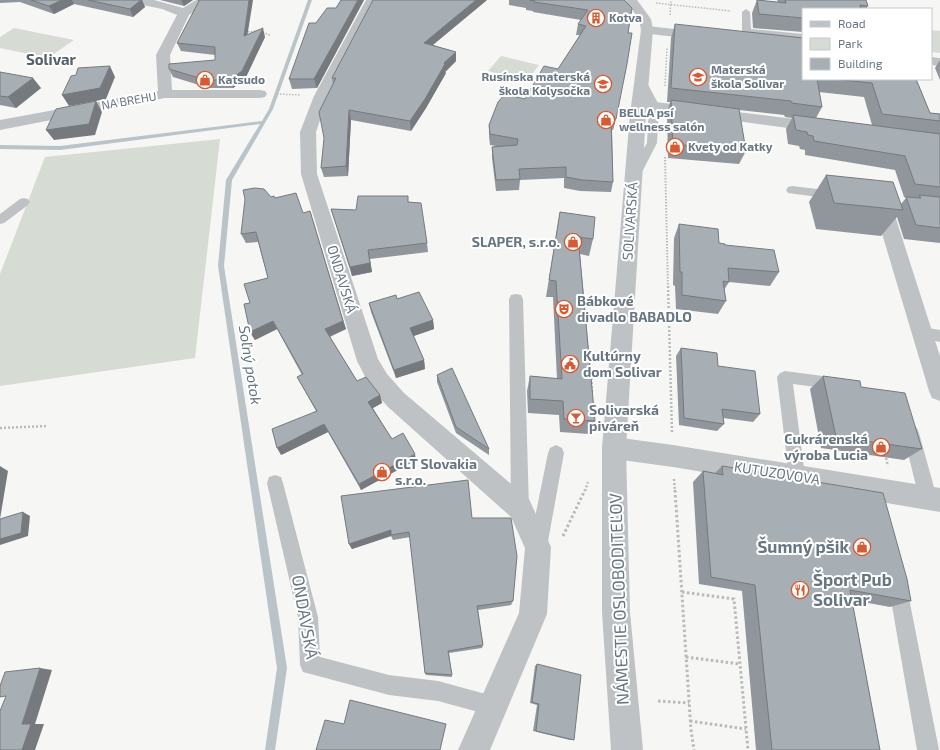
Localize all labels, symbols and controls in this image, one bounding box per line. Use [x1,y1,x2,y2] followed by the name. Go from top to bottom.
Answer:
[586,8,606,28] building icon: Kotva
[802,8,932,80] legend
[609,10,642,24] place label: Kotva
[838,16,866,30] text: Road
[838,36,863,50] text: Park
[26,50,77,68] district label: Solivar
[838,56,883,70] text: Building
[711,62,784,90] place label: Materská škola Solivar
[688,67,708,87] school or university icon: Materská škola Solivar
[482,69,590,98] place label: Rusínska materská škola Kolysočka
[195,70,215,90] shop icon: Katsudo
[218,72,265,86] place label: Katsudo
[593,74,613,94] school or university icon: Rusínska materská škola Kolysočka
[100,88,158,112] street label: NA BREHU
[619,105,705,133] place label: BELLA psí wellness salón
[596,110,616,130] shop icon: BELLA psí wellness salón
[665,137,685,157] shop icon: Kvety od Katky
[688,139,773,154] place label: Kvety od Katky
[618,181,641,261] street label: SOLIVARSKÁ
[563,232,583,252] shop icon: SLAPER, s.r.o.
[472,233,560,250] place label: SLAPER, s.r.o.
[324,243,361,315] street label: ONDAVSKÁ
[577,292,692,325] place label: Bábkové divadlo BABADLO
[554,299,574,319] theatre icon: Bábkové divadlo BABADLO
[235,324,266,406] water label: Soľný potok
[583,347,662,380] place label: Kultúrny dom Solivar
[560,354,580,374] public building icon: Kultúrny dom Solivar
[589,401,659,434] place label: Solivarská piváreň
[566,408,586,428] bar icon: Solivarská piváreň
[784,430,868,463] place label: Cukrárenská výroba Lucia
[871,437,891,457] shop icon: Cukrárenská výroba Lucia
[395,455,477,488] place label: CLT Slovakia s.r.o.
[733,457,821,488] street label: KUTUZOVOVA
[372,462,392,482] shop icon: CLT Slovakia s.r.o.
[604,492,632,705] street label: NÁMESTIE OSLOBODITEĽOV
[757,536,849,557] place label: Šumný pšik
[852,537,872,557] shop icon: Šumný pšik
[813,569,892,609] place label: Šport Pub Solivar
[289,573,323,661] street label: ONDAVSKÁ
[790,580,810,600] restaurant icon: Šport Pub Solivar

